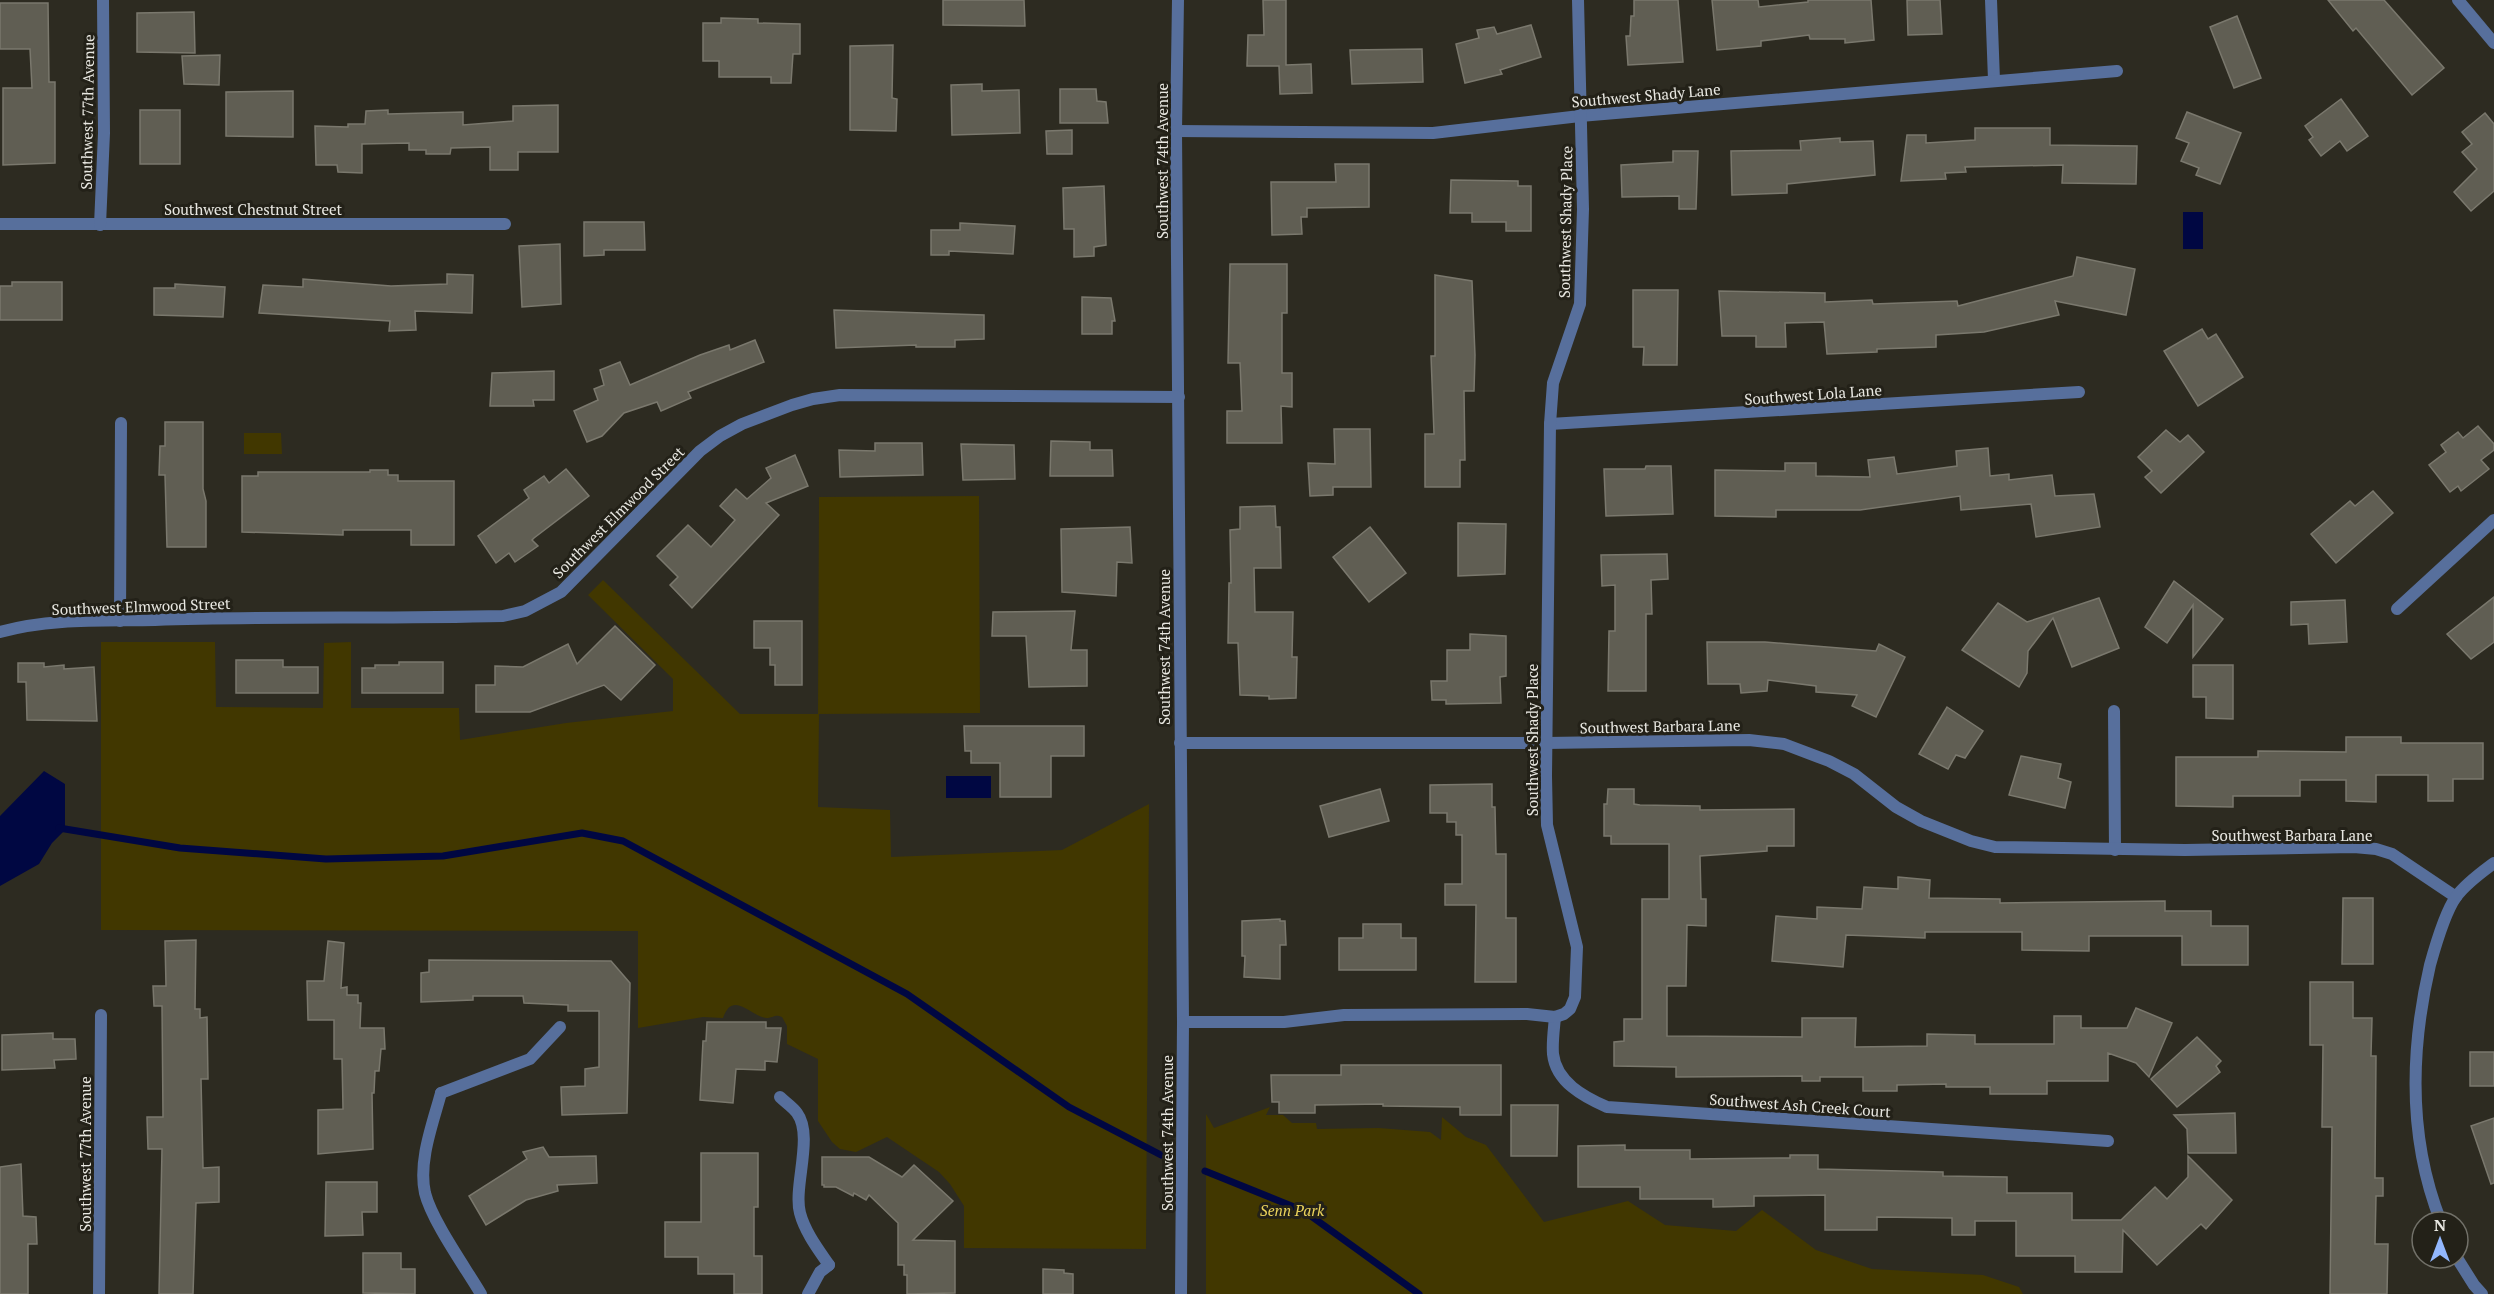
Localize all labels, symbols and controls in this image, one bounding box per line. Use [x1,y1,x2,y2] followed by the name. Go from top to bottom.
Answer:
[76,34,98,190] street label: Southwest 77th Avenue
[1571,79,1721,111] street label: Southwest Shady Lane
[1152,83,1172,239] street label: Southwest 74th Avenue
[1554,146,1576,298] street label: Southwest Shady Place
[164,199,342,219] street label: Southwest Chestnut Street
[1744,379,1882,409] street label: Southwest Lola Lane
[548,441,689,582] street label: Southwest Elmwood Street
[1154,569,1174,725] street label: Southwest 74th Avenue
[51,593,231,619] street label: Southwest Elmwood Street
[1522,664,1542,816] street label: Southwest Shady Place
[1579,715,1741,737] street label: Southwest Barbara Lane
[2212,825,2372,845] street label: Southwest Barbara Lane
[1157,1055,1177,1211] street label: Southwest 74th Avenue
[75,1076,95,1232] street label: Southwest 77th Avenue
[1709,1089,1892,1121] street label: Southwest Ash Creek Court
[1260,1200,1325,1220] park label: Senn Park
[2410,1210,2470,1270] north arrow
[2434,1214,2446,1236] text: N

